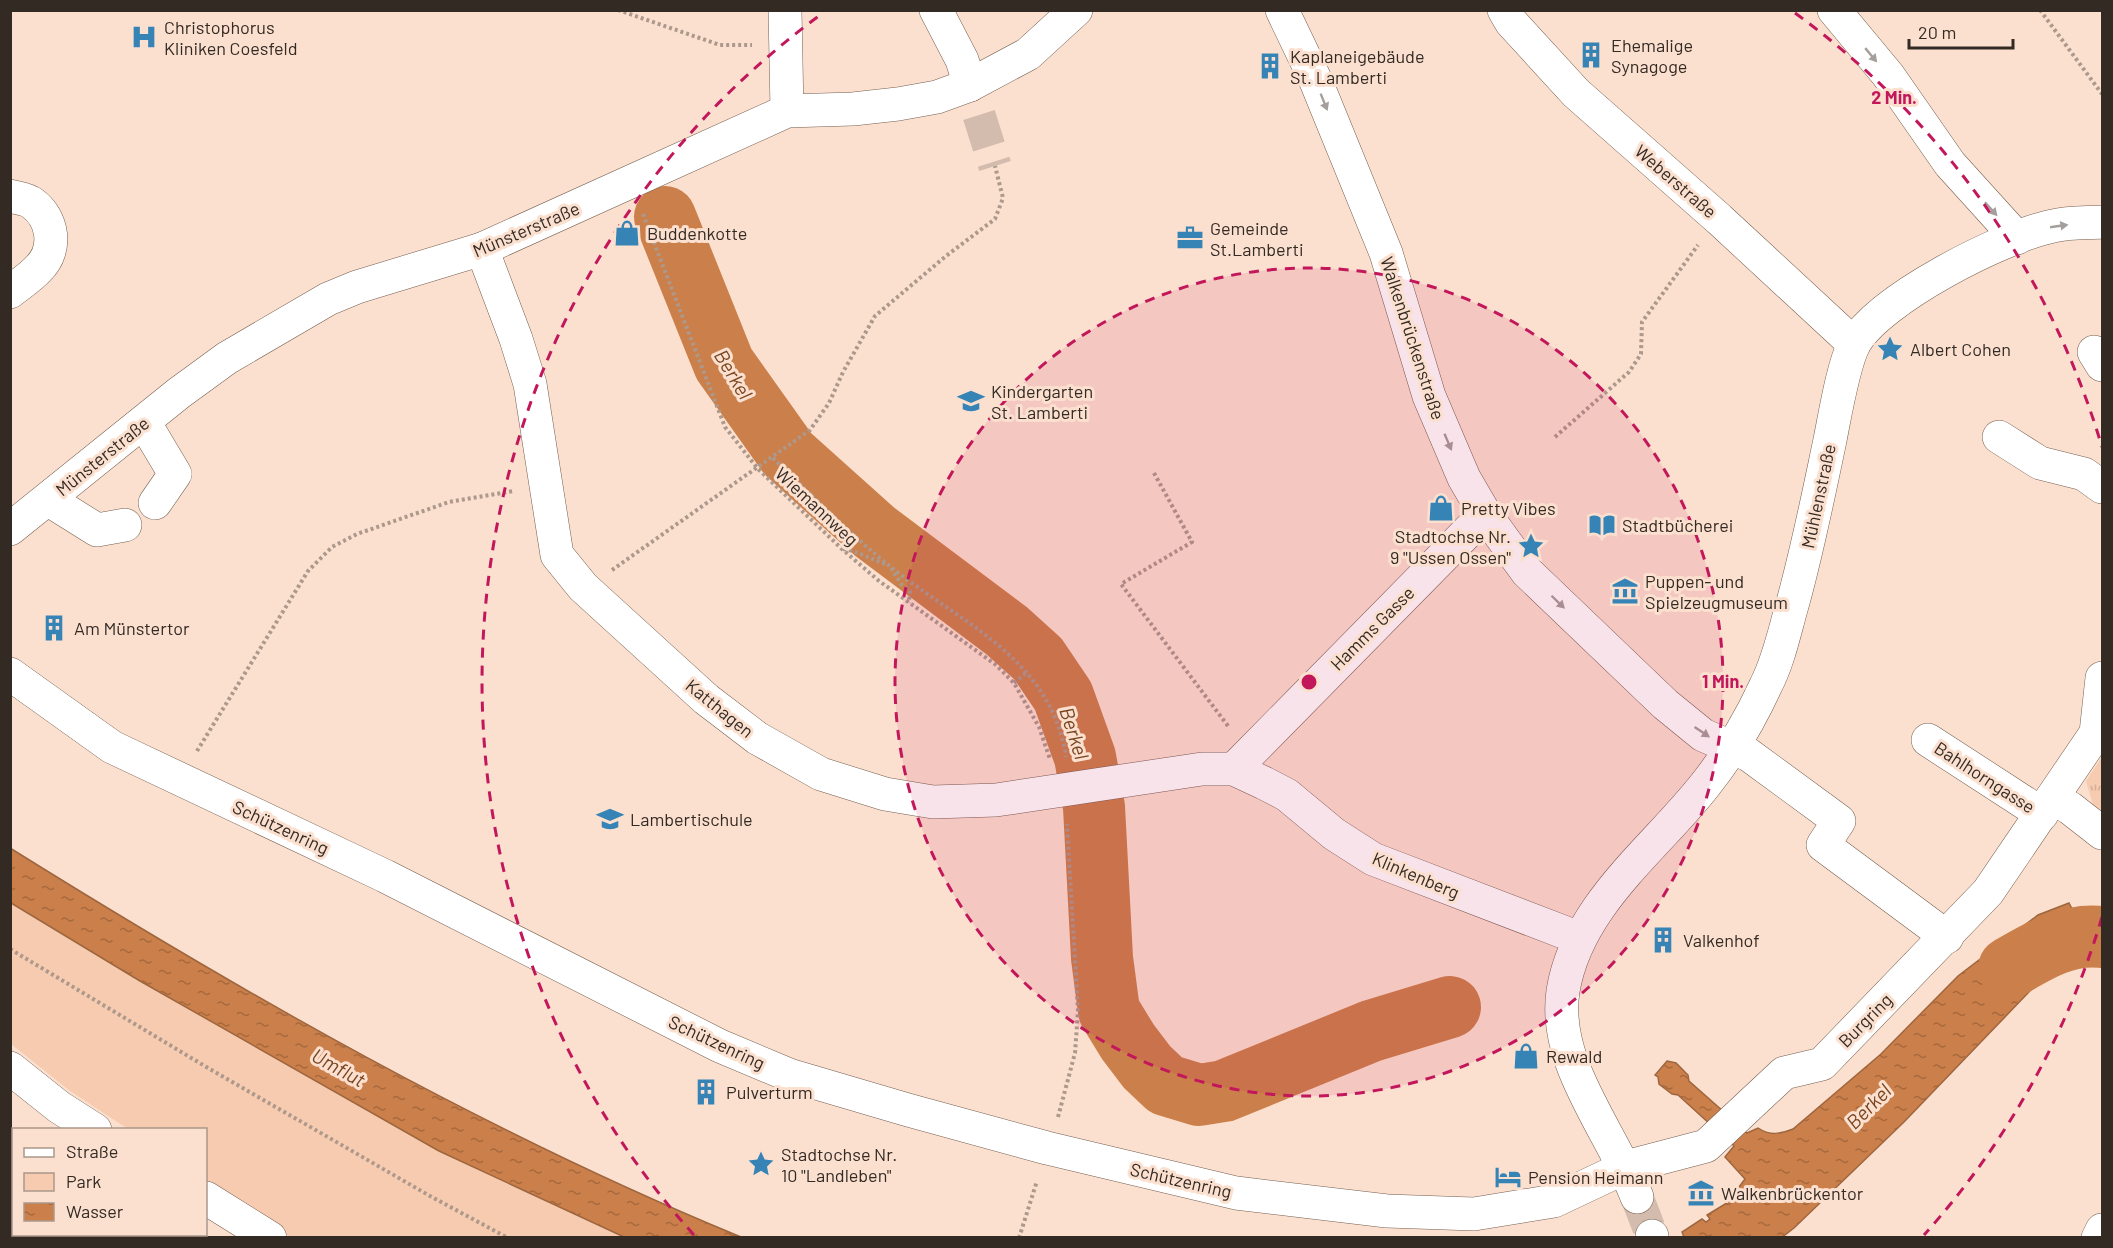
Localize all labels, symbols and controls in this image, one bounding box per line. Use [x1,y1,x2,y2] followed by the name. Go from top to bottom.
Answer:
[1909,12,2012,50] scale bar
[164,16,298,59] place label: Christophorus Kliniken Coesfeld
[1918,21,1956,43] text: 20 m
[129,22,159,52] hospital icon: Christophorus Kliniken Coesfeld
[1611,34,1693,77] place label: Ehemalige Synagoge
[1576,40,1606,70] building icon: Ehemalige Synagoge
[1290,45,1425,88] place label: Kaplaneigebäude St. Lamberti
[1865,47,1878,63] one-way arrow
[1255,51,1285,81] building icon: Kaplaneigebäude St. Lamberti
[1871,86,1917,108] text: 2 Min.
[1319,93,1329,111] one-way arrow
[1631,140,1721,222] street label: Weberstraße
[469,197,583,261] street label: Münsterstraße
[1984,201,1997,216] one-way arrow
[1210,217,1304,260] place label: Gemeinde St.Lamberti
[612,218,642,248] shop icon: Buddenkotte
[2049,221,2068,230] one-way arrow
[647,222,747,244] place label: Buddenkotte
[1175,223,1205,253] office icon: Gemeinde St.Lamberti
[1376,254,1450,422] street label: Walkenbrückenstraße
[1875,334,1905,364] place icon: Albert Cohen
[1910,338,2011,360] place label: Albert Cohen
[710,345,758,404] water label: Berkel
[991,380,1093,423] place label: Kindergarten St. Lamberti
[956,386,986,416] school or university icon: Kindergarten St. Lamberti
[51,412,153,500] street label: Münsterstraße
[1443,434,1453,452] one-way arrow
[1796,442,1840,550] street label: Mühlenstraße
[771,462,863,550] street label: Wiemannweg
[1426,493,1456,523] shop icon: Pretty Vibes
[1461,497,1556,519] place label: Pretty Vibes
[1587,510,1617,540] library icon: Stadtbücherei
[1622,514,1733,536] place label: Stadtbücherei
[1390,525,1511,568] place label: Stadtochse Nr. 9 "Ussen Ossen"
[1516,531,1546,561] place icon: Stadtochse Nr. 9 "Ussen Ossen"
[1645,570,1788,613] place label: Puppen- und Spielzeugmuseum
[1610,576,1640,606] museum icon: Puppen- und Spielzeugmuseum
[1325,581,1419,675] street label: Hamms Gasse
[1550,594,1564,608] one-way arrow
[39,613,69,643] building icon: Am Münstertor
[74,617,190,639] place label: Am Münstertor
[1702,670,1744,692] text: 1 Min.
[1299,672,1319,692] centre of rings
[682,674,758,742] street label: Katthagen
[1055,704,1095,763] water label: Berkel
[1694,727,1710,738] one-way arrow
[1931,736,2039,818] street label: Bahlhorngasse
[229,795,333,859] street label: Schützenring
[595,804,625,834] school or university icon: Lambertischule
[630,808,753,830] place label: Lambertischule
[1369,847,1463,903] street label: Klinkenberg
[1648,925,1678,955] building icon: Valkenhof
[1683,929,1760,951] place label: Valkenhof
[1833,988,1897,1052] street label: Burgring
[665,1010,769,1074] street label: Schützenring
[1511,1041,1541,1071] shop icon: Rewald
[308,1043,370,1091] water label: Umflut
[1546,1045,1602,1067] place label: Rewald
[691,1077,721,1107] building icon: Pulverturm
[1841,1078,1896,1133] water label: Berkel
[726,1081,813,1103] place label: Pulverturm
[12,1128,207,1236] legend
[66,1140,118,1162] text: Straße
[781,1143,897,1186] place label: Stadtochse Nr. 10 "Landleben"
[746,1149,776,1179] place icon: Stadtochse Nr. 10 "Landleben"
[1128,1158,1234,1202] street label: Schützenring
[1493,1162,1523,1192] hotel icon: Pension Heimann
[1528,1166,1663,1188] place label: Pension Heimann
[66,1170,101,1192] text: Park
[1686,1178,1716,1208] museum icon: Walkenbrückentor
[1721,1182,1864,1204] place label: Walkenbrückentor
[66,1200,124,1222] text: Wasser

